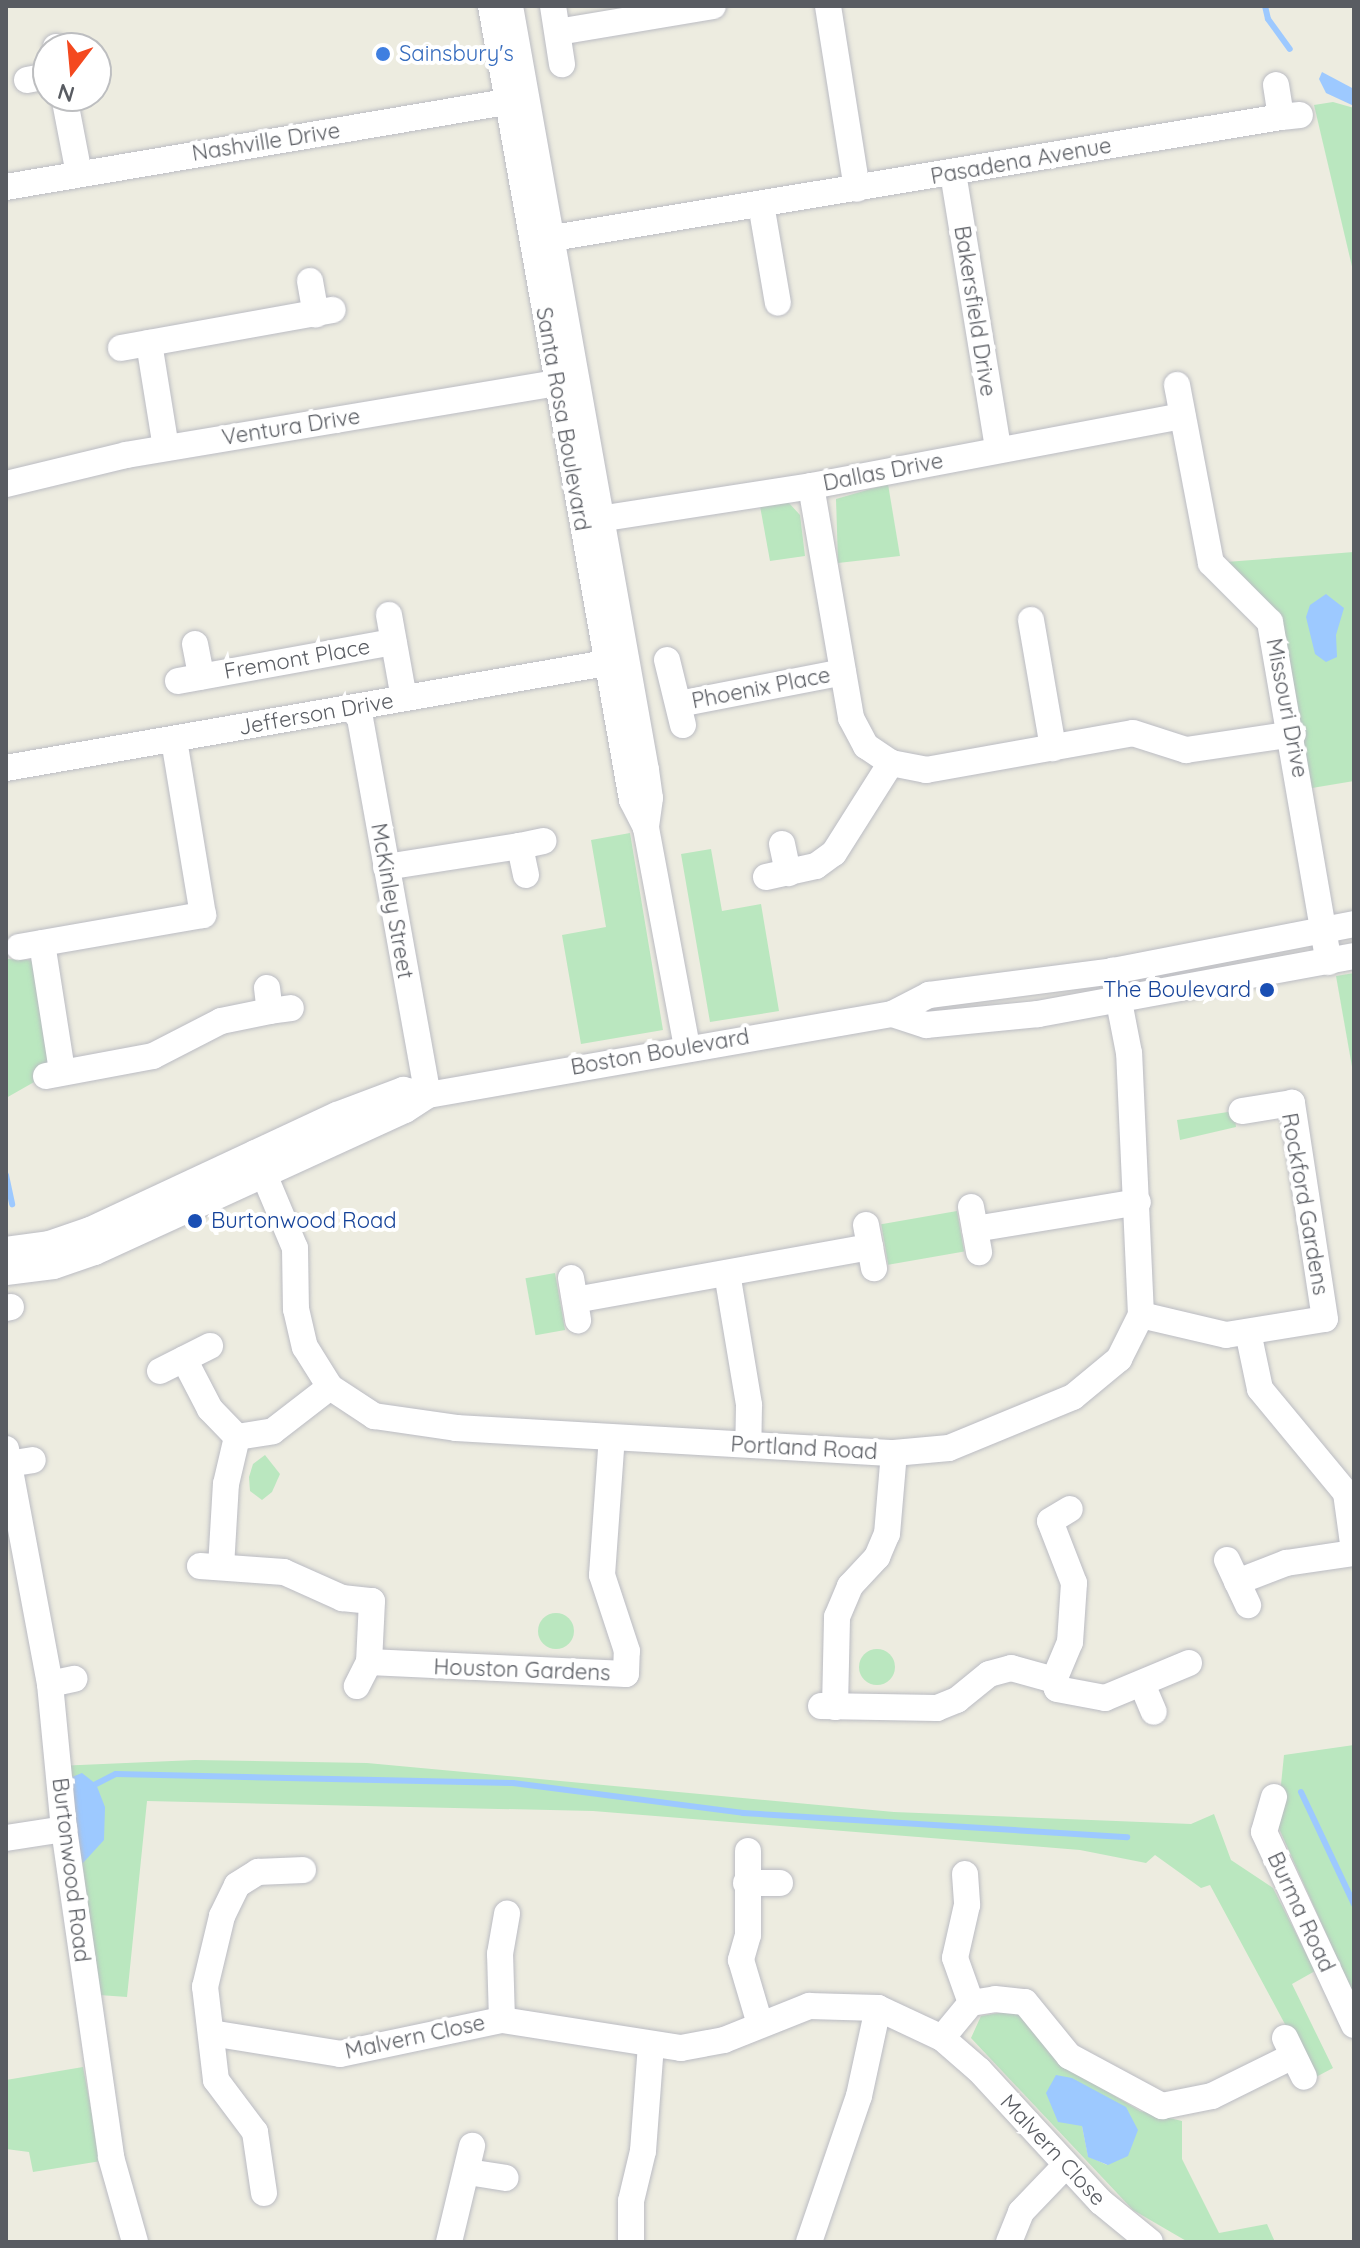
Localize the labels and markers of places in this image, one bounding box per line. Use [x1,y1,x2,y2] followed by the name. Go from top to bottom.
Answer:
[399,41,514,67] place label: Sainsbury's
[374,45,392,63] marker: Sainsbury's
[1103,977,1251,1003] place label: The Boulevard
[1258,981,1276,999] marker: The Boulevard
[211,1208,397,1234] place label: Burtonwood Road
[186,1212,204,1230] marker: Burtonwood Road

